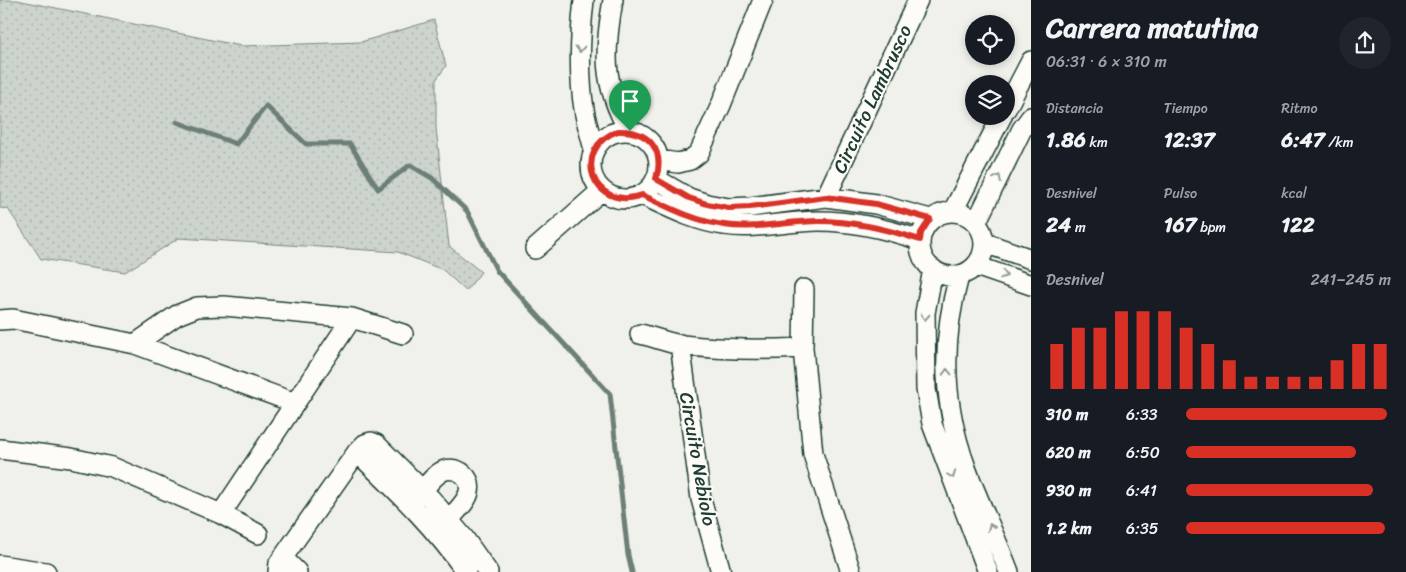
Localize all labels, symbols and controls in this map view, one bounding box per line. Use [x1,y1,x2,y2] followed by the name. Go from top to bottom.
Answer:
[1046,3,1259,52] text: Carrera matutina
[965,15,1015,125] map controls
[965,15,1015,65] button: locate
[1339,17,1391,69] button: share
[823,19,921,179] street label: Circuito Lambrusco
[575,45,585,53] one-way arrow
[1046,47,1167,76] text: 06:31 · 6 × 310 m
[965,75,1015,125] button: layers
[609,80,651,131] pin
[616,87,644,115] icon: arrive
[1046,96,1103,121] text: Distancia
[1164,96,1208,121] text: Tiempo
[1281,96,1318,121] text: Ritmo
[1046,121,1086,159] text: 1.86
[1164,121,1215,159] text: 12:37
[1281,121,1325,159] text: 6:47
[1086,130,1108,155] text: km
[1325,130,1354,155] text: /km
[992,174,1002,183] one-way arrow
[1046,181,1097,206] text: Desnivel
[1164,181,1197,206] text: Pulso
[1281,181,1307,206] text: kcal
[1046,206,1071,244] text: 24
[1164,206,1197,244] text: 167
[1281,206,1315,244] text: 122
[1071,215,1086,240] text: m
[1197,215,1226,240] text: bpm
[1046,265,1104,294] text: Desnivel
[1310,265,1391,294] text: 241–245 m
[999,270,1007,280] one-way arrow
[920,314,931,322] one-way arrow
[942,367,952,375] one-way arrow
[670,389,726,529] street label: Circuito Nebiolo
[1046,400,1088,429] text: 310 m
[1126,400,1158,429] text: 6:33
[1046,438,1091,467] text: 620 m
[1126,438,1160,467] text: 6:50
[946,471,956,479] one-way arrow
[1046,476,1091,505] text: 930 m
[1126,476,1157,505] text: 6:41
[1046,514,1092,543] text: 1.2 km
[1126,514,1158,543] text: 6:35
[987,523,998,532] one-way arrow

